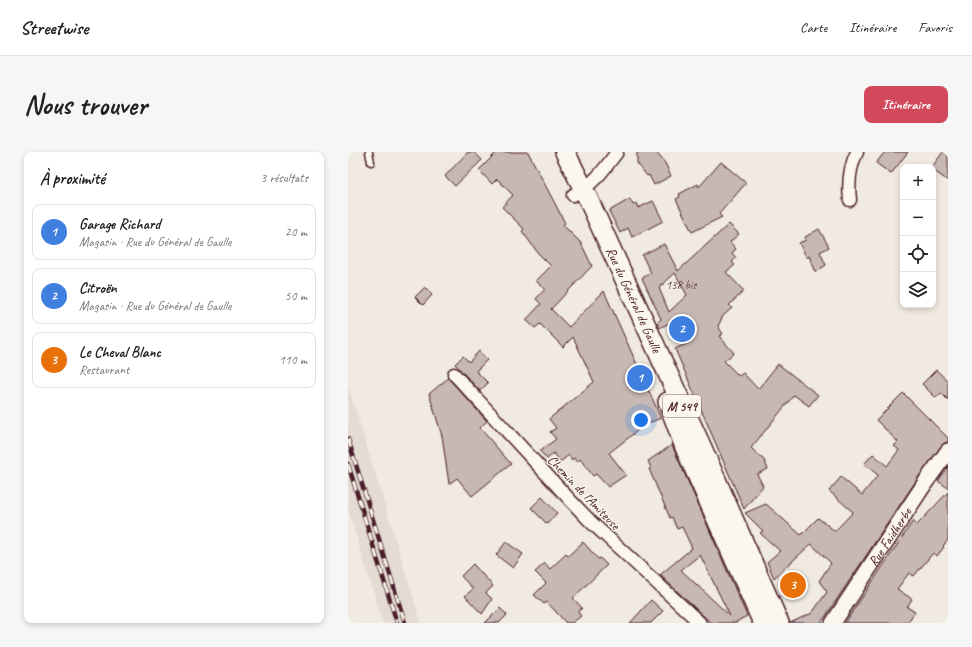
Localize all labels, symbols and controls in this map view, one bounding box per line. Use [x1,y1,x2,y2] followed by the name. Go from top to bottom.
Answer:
[20,16,88,40] text: Streetwise
[800,19,827,36] text: Carte
[849,19,896,36] text: Itinéraire
[918,19,952,36] text: Favoris
[864,86,948,123] button: Itinéraire
[24,87,147,122] text: Nous trouver
[900,164,936,308] map controls
[900,164,936,200] button: +
[40,168,105,189] text: À proximité
[260,170,308,186] text: 3 résultats
[900,200,936,236] button: −
[79,215,160,234] text: Garage Richard
[51,224,57,240] text: 1
[285,224,307,240] text: 20 m
[79,234,231,250] text: Magasin · Rue du Général de Gaulle
[900,236,936,272] button: locate
[602,244,666,357] street label: Rue du Général de Gaulle
[900,272,936,308] button: layers
[666,277,697,293] house number: 138 bis
[79,279,117,298] text: Citroën
[51,288,57,304] text: 2
[285,288,307,304] text: 50 m
[79,298,231,314] text: Magasin · Rue du Général de Gaulle
[669,314,695,344] pin: 2
[79,343,161,362] text: Le Cheval Blanc
[51,352,57,368] text: 3
[279,352,307,368] text: 110 m
[79,362,129,378] text: Restaurant
[627,363,653,393] pin: 1
[663,395,701,417] road number: M 549
[631,410,651,430] your location
[544,451,624,534] street label: Chemin de l'Amiteuse
[865,503,916,570] street label: Rue Faidherbe
[780,570,806,600] pin: 3

